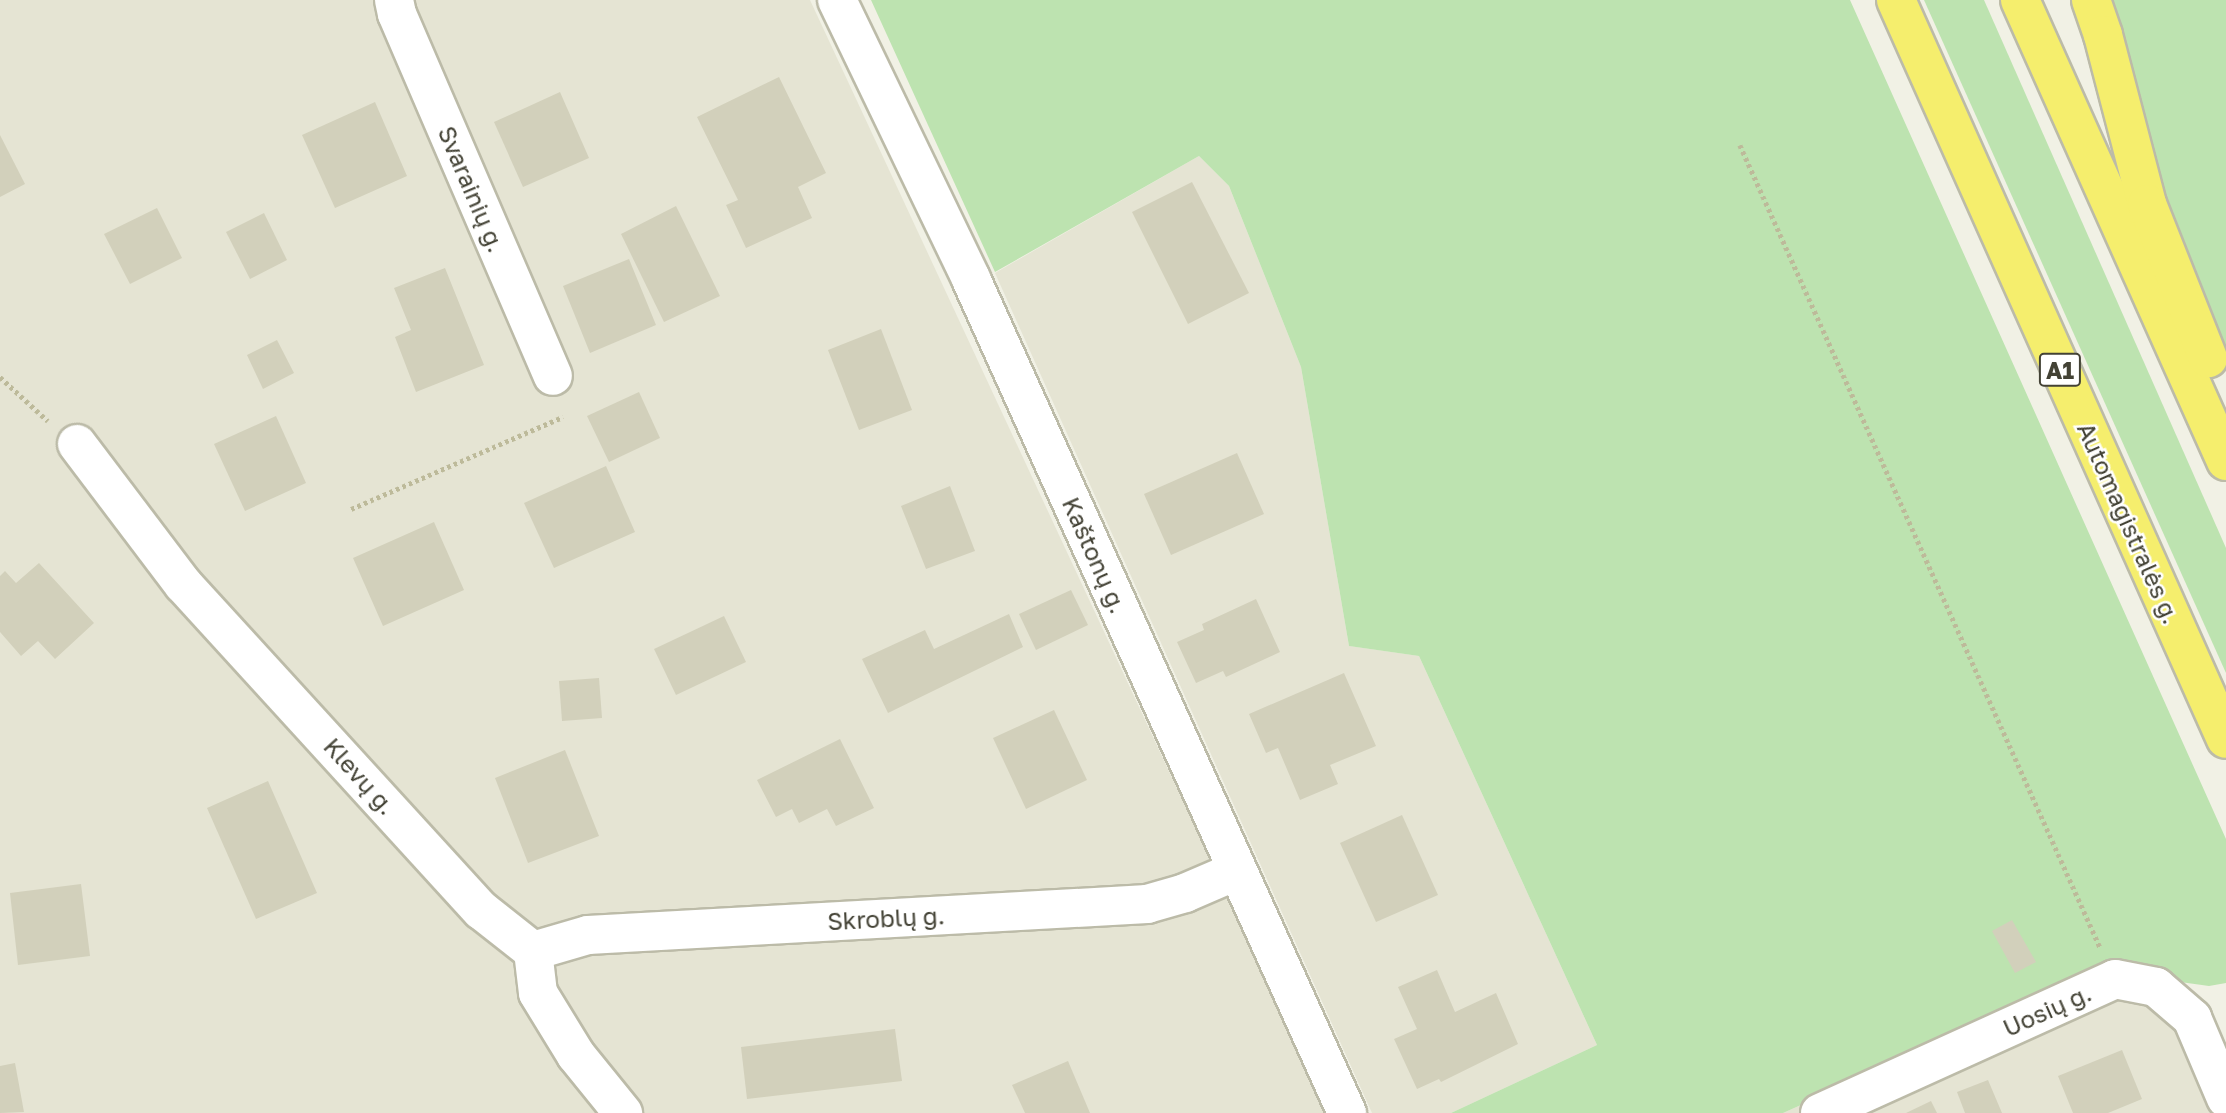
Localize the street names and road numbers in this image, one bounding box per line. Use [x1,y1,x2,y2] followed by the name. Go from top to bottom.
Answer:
[433,122,511,256] street label: Svarainių g.
[2037,350,2083,390] road number: A1
[2072,418,2186,628] street label: Automagistralės g.
[1057,493,1133,617] street label: Kaštonų g.
[318,732,402,820] street label: Klevų g.
[827,901,945,935] street label: Skroblų g.
[1998,978,2096,1042] street label: Uosių g.

